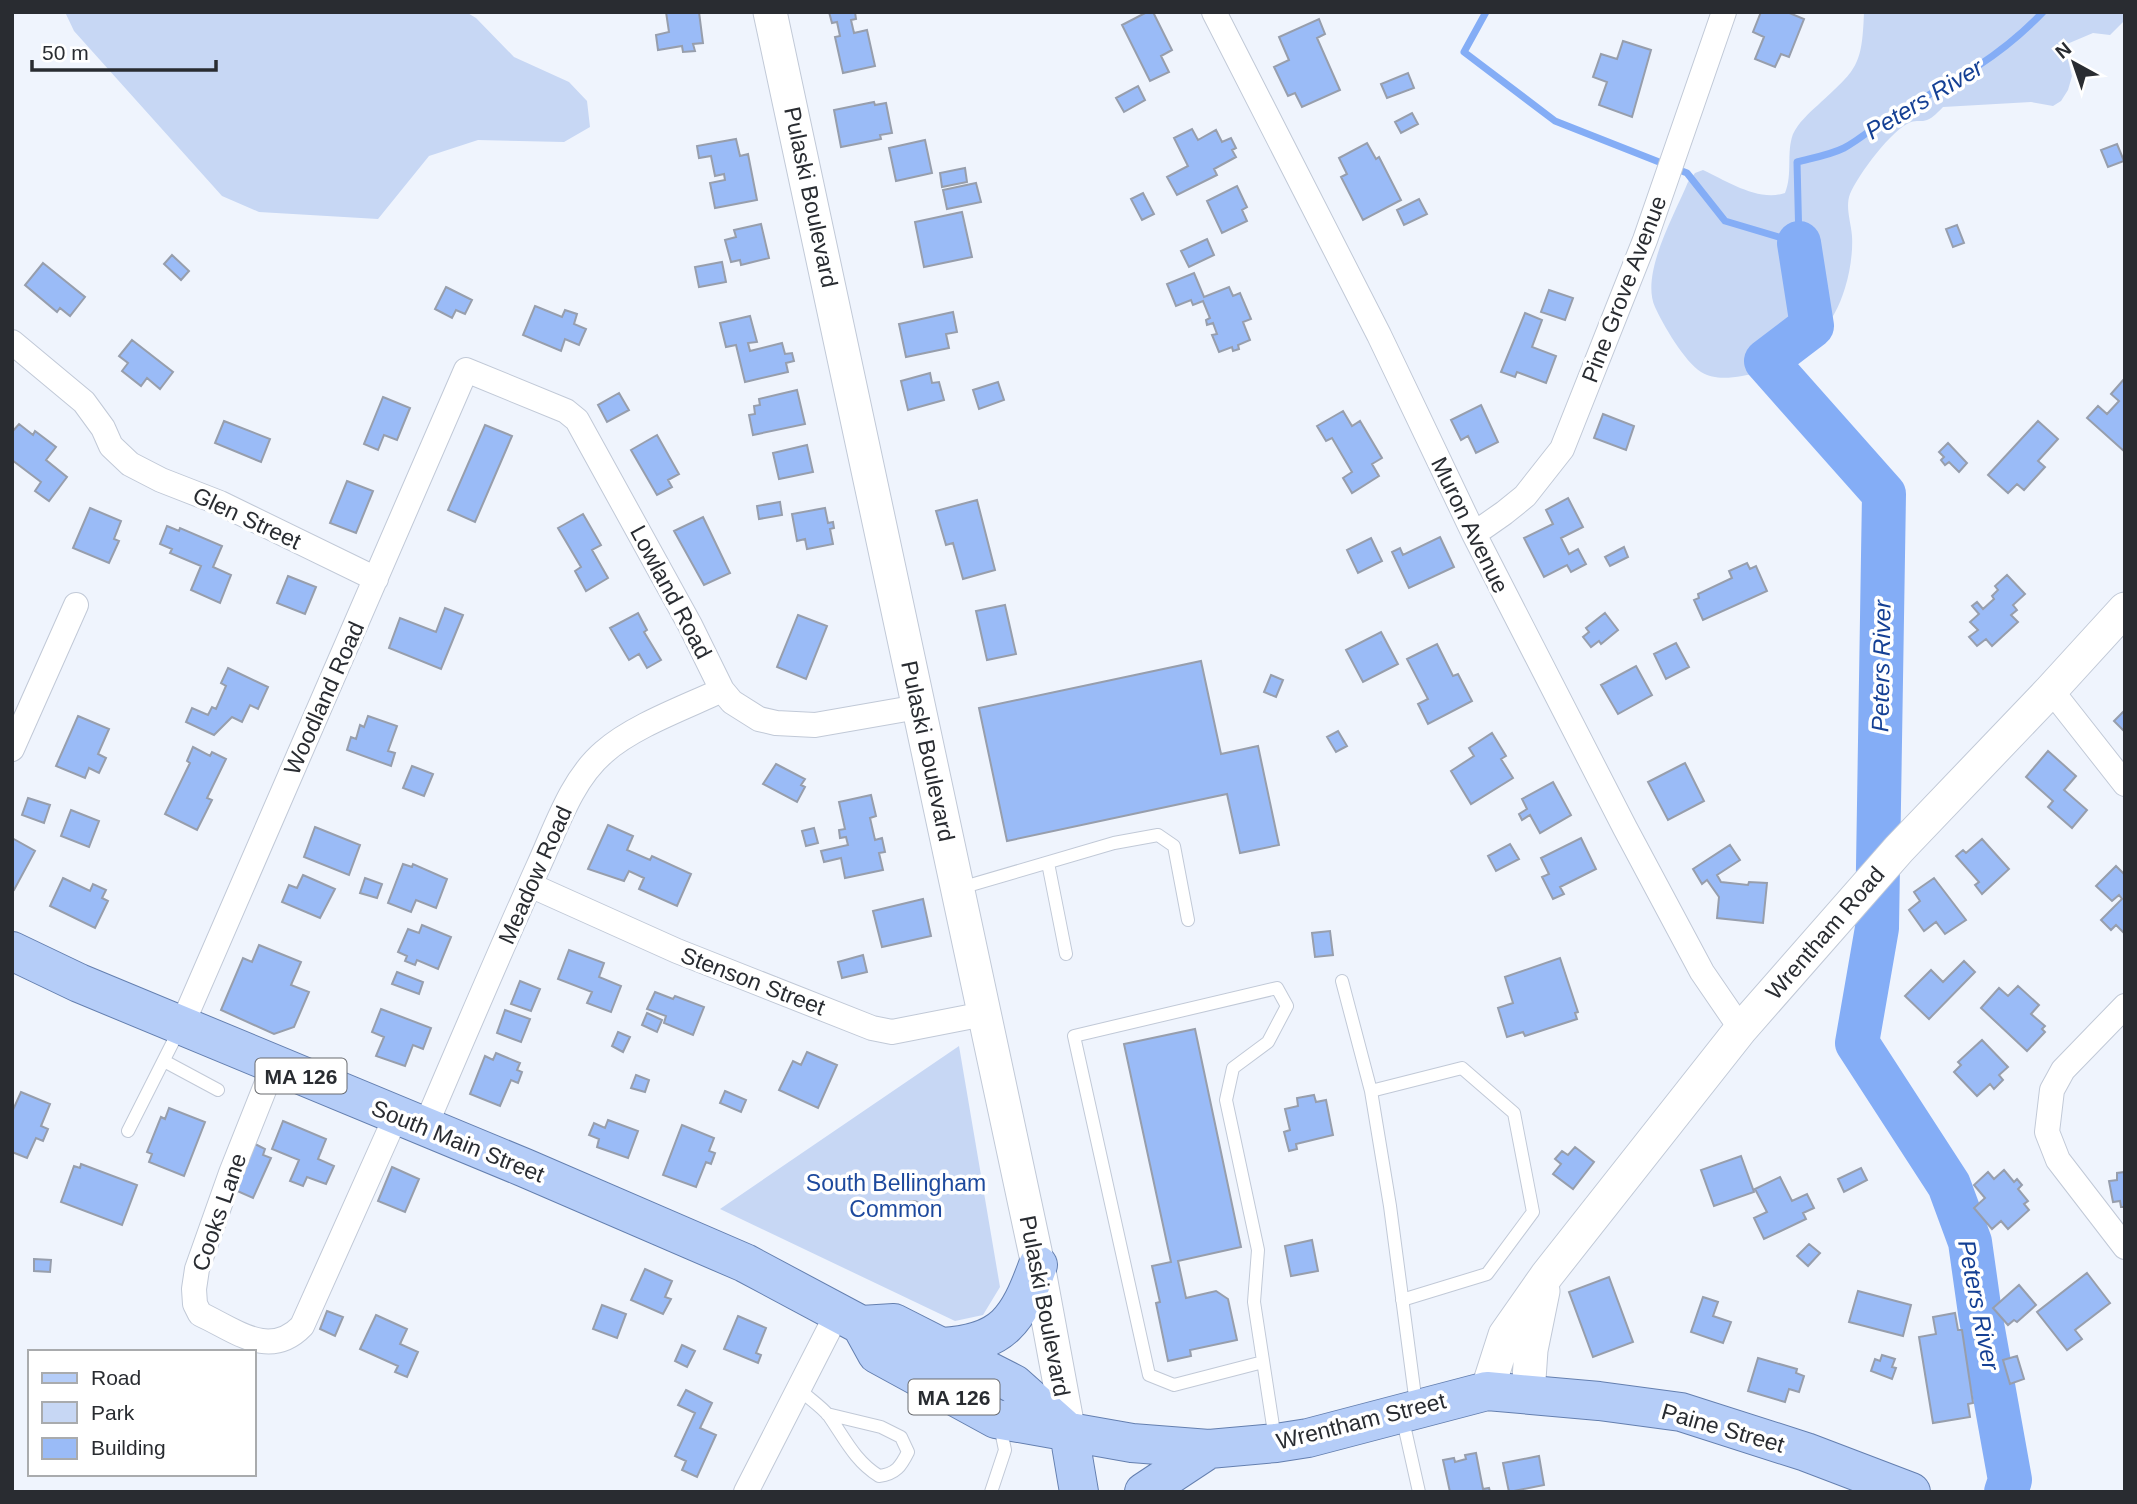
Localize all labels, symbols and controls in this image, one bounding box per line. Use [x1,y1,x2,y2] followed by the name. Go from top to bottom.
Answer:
[32,28,215,72] scale bar
[2039,28,2109,98] north arrow
[2051,38,2075,63] text: N
[42,41,89,64] text: 50 m
[1860,53,1988,145] water label: Peters River
[779,104,843,290] street label: Pulaski Boulevard
[1576,192,1672,386] street label: Pine Grove Avenue
[1426,453,1514,597] street label: Muron Avenue
[189,482,306,555] street label: Glen Street
[625,521,717,663] street label: Lowland Road
[1866,599,1896,732] water label: Peters River
[279,618,369,778] street label: Woodland Road
[896,658,960,844] street label: Pulaski Boulevard
[493,802,577,948] street label: Meadow Road
[1760,861,1890,1005] street label: Wrentham Road
[677,942,829,1021] street label: Stenson Street
[256,1058,346,1094] road number: MA 126
[368,1094,549,1188] street label: South Main Street
[187,1150,251,1274] street label: Cooks Lane
[806,1170,986,1222] park label: South Bellingham Common
[1015,1213,1075,1399] street label: Pulaski Boulevard
[1953,1238,2005,1373] water label: Peters River
[28,1350,256,1476] legend
[91,1366,141,1389] text: Road
[908,1380,1000,1414] road number: MA 126
[1274,1387,1449,1455] street label: Wrentham Street
[1659,1398,1788,1458] street label: Paine Street
[91,1401,135,1424] text: Park
[91,1436,166,1459] text: Building

